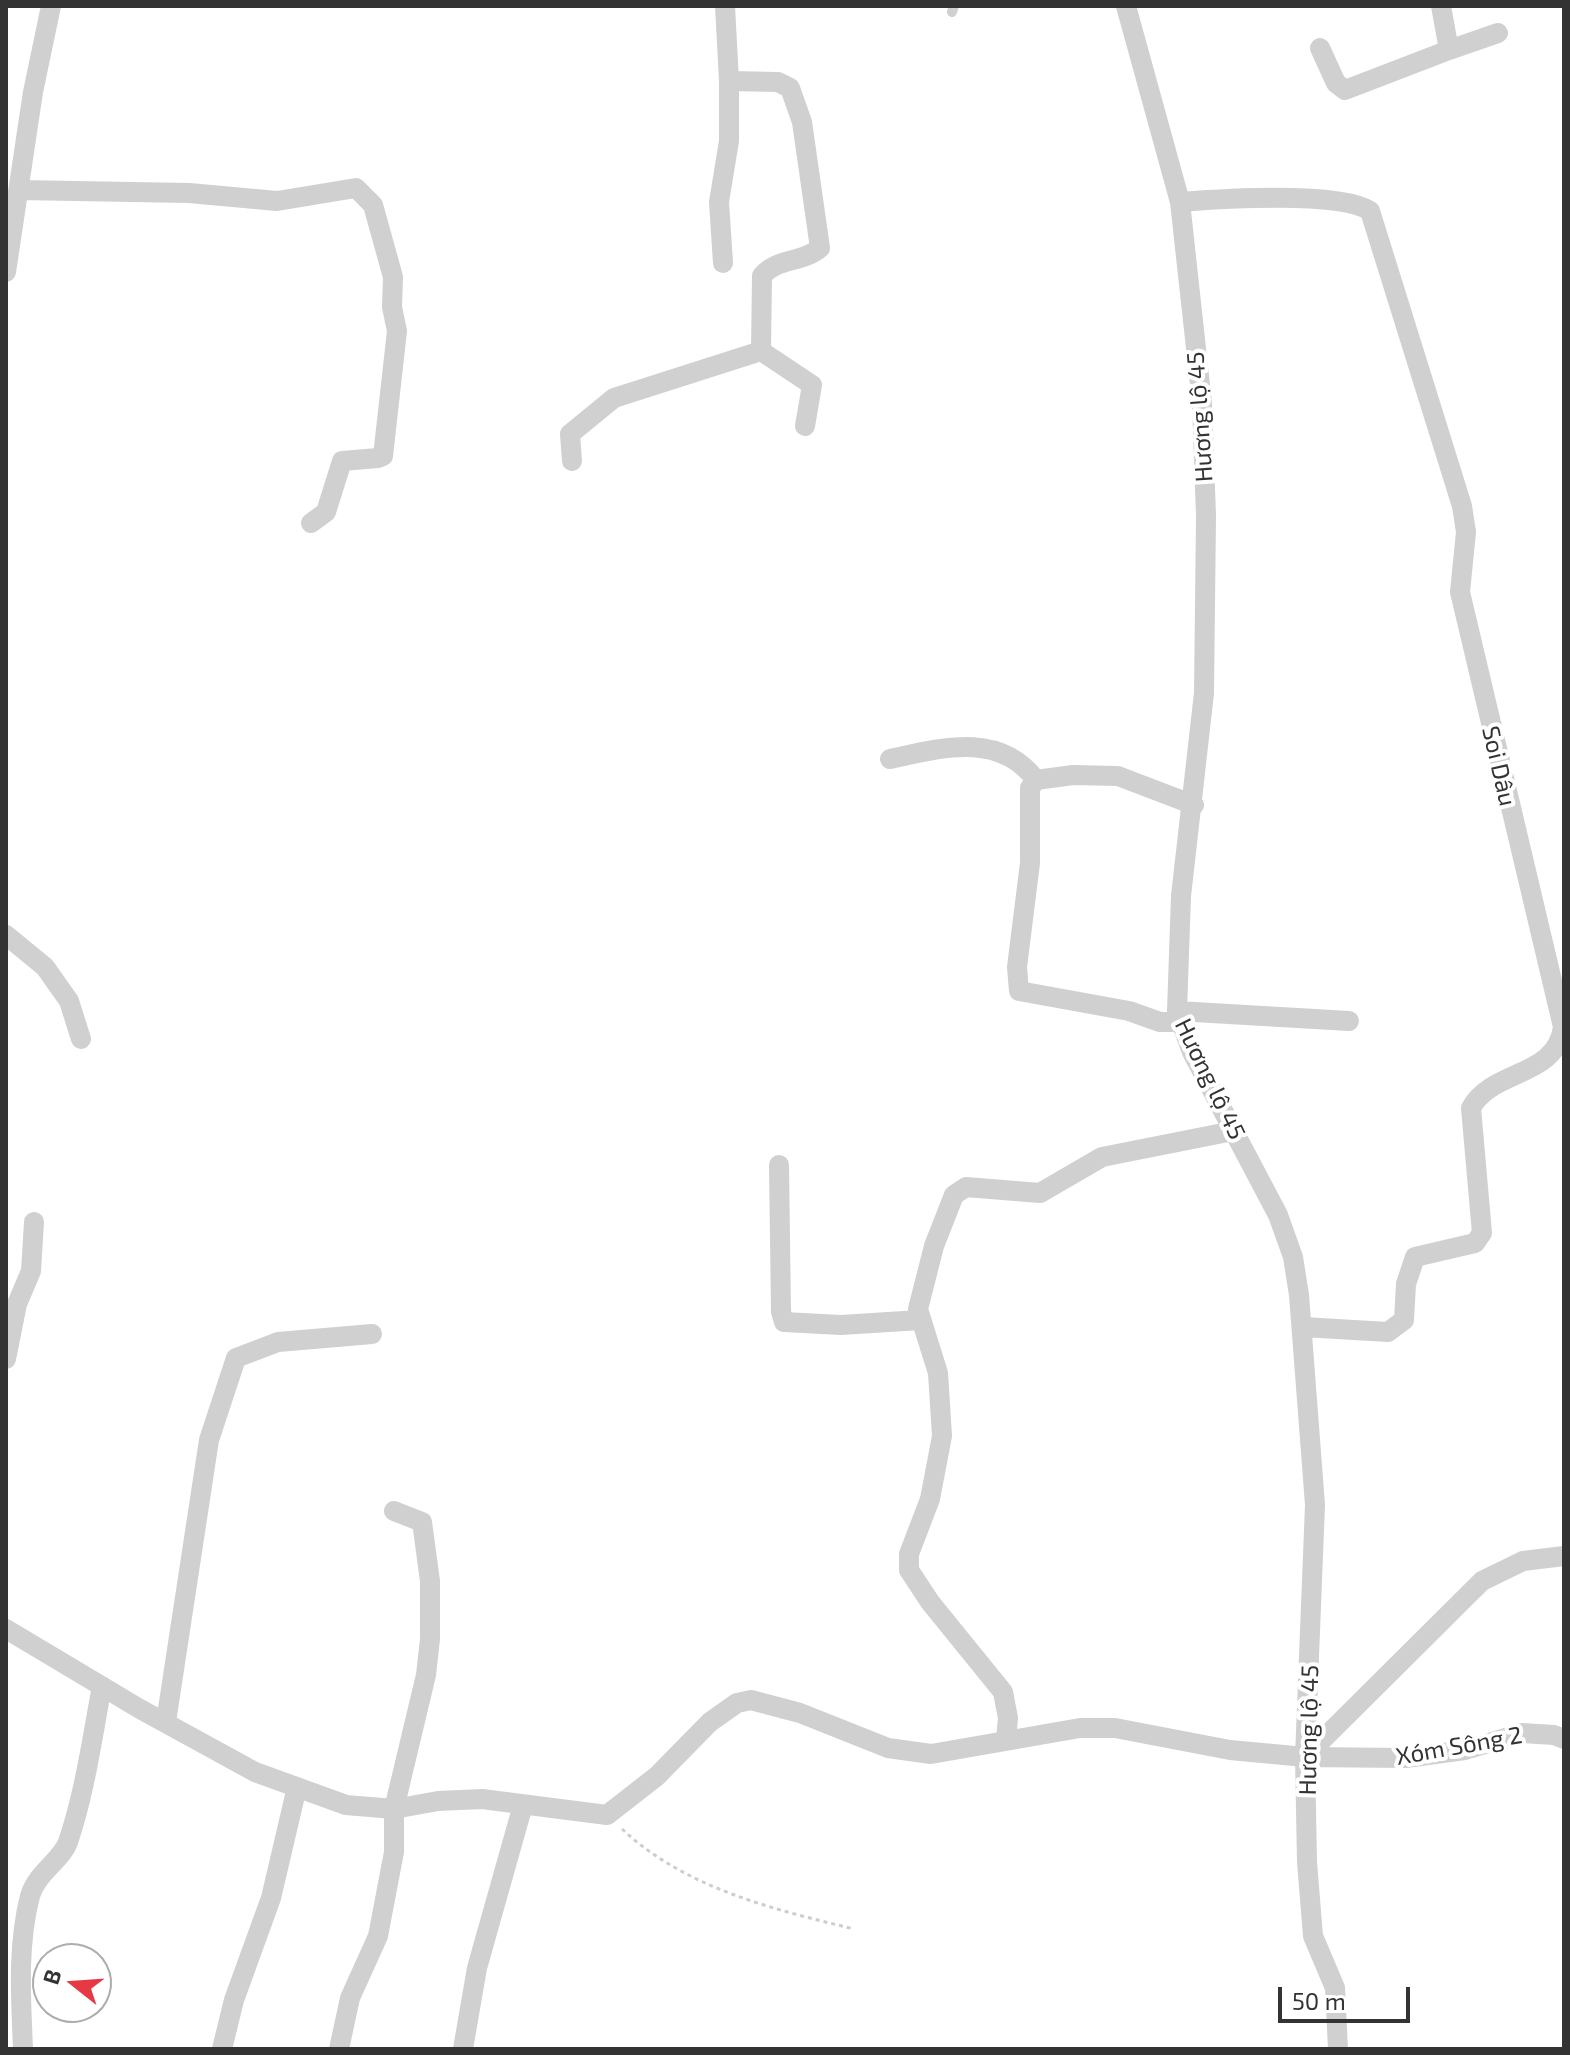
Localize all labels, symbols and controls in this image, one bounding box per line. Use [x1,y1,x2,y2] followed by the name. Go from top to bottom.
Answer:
[1181,351,1219,483] street label: Hương lộ 45
[1476,723,1522,809] street label: Soi Dâu
[1168,1014,1252,1144] street label: Hương lộ 45
[1293,1664,1325,1796] street label: Hương lộ 45
[1394,1721,1524,1771] street label: Xóm Sông 2
[32,1943,112,2023] north arrow
[36,1966,65,1987] text: B
[1282,1971,1414,2021] scale bar
[1292,1986,1346,2015] text: 50 m

